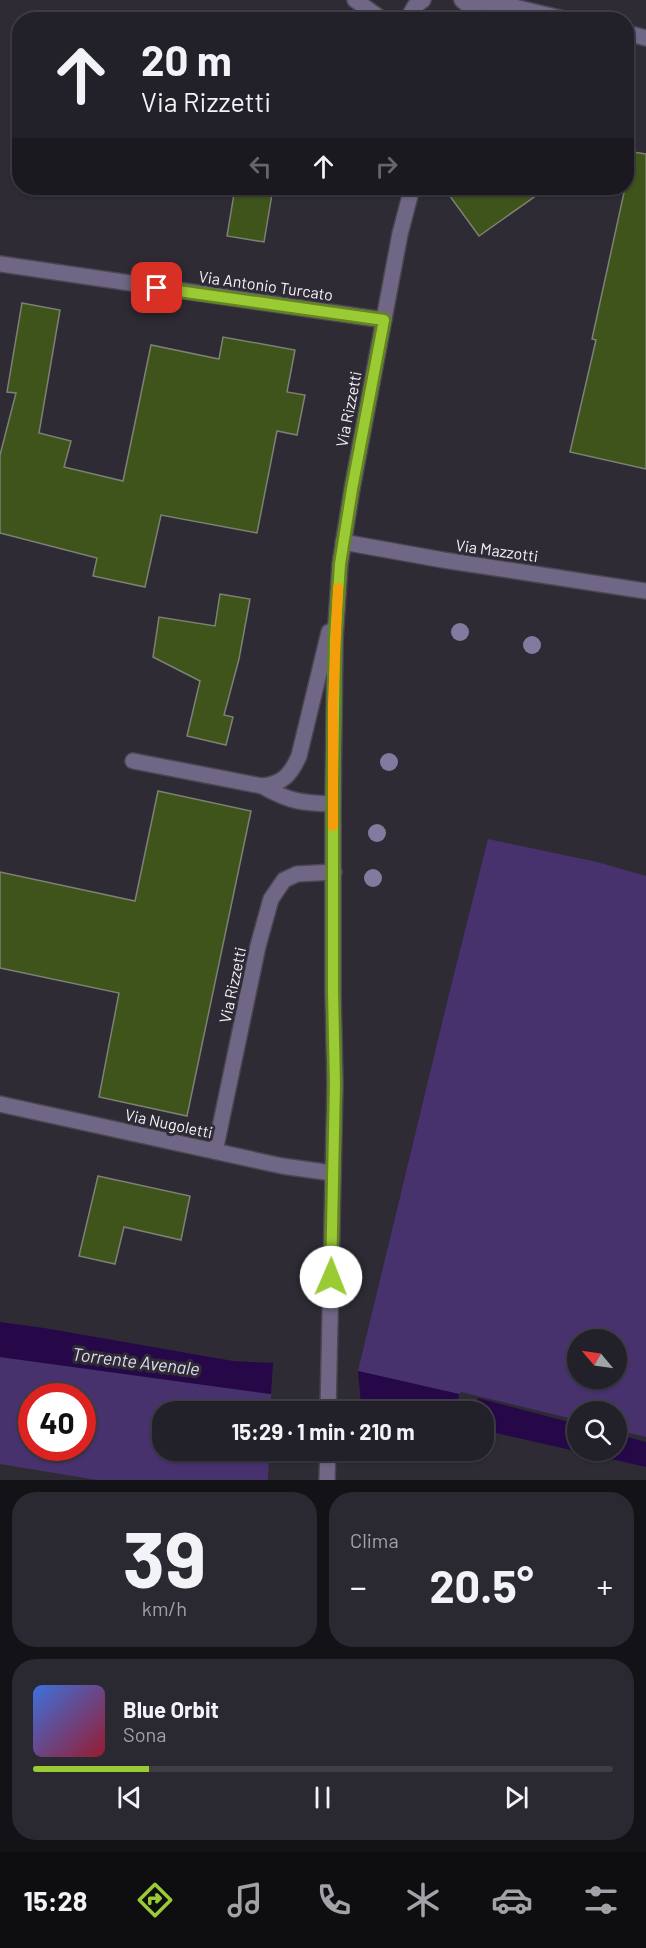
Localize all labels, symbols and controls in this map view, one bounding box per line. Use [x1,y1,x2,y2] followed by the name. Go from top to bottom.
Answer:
[141,34,232,84] text: 20 m
[42,36,120,114] icon: ahead
[141,85,271,117] text: Via Rizzetti
[244,150,277,183] icon: left
[307,150,340,183] icon: ahead
[370,150,403,183] icon: right
[131,262,182,313] pin
[198,266,334,304] street label: Via Antonio Turcato
[140,271,173,304] icon: arrive
[331,369,365,449] street label: Via Rizzetti
[455,535,539,565] street label: Via Mazzotti
[215,945,249,1025] street label: Via Rizzetti
[123,1104,215,1142] street label: Via Nugoletti
[299,1245,363,1309] position arrow
[567,1329,627,1389] north arrow
[567,1329,627,1461] map controls
[71,1342,201,1380] water label: Torrente Avenale
[18,1383,96,1461] speed limit sign: 40
[567,1401,627,1461] button: search
[231,1418,415,1444] text: 15:29 · 1 min · 210 m
[123,1510,206,1604] text: 39
[350,1528,399,1552] text: Clima
[429,1558,534,1612] text: 20.5°
[350,1566,367,1606] text: −
[597,1566,613,1606] text: +
[142,1596,187,1620] text: km/h
[123,1696,219,1722] text: Blue Orbit
[123,1722,167,1746] text: Sona
[113,1781,146,1814] icon: previous
[306,1781,339,1814] icon: pause
[500,1781,533,1814] icon: next
[134,1879,176,1921] icon: directions
[224,1879,266,1921] icon: music
[313,1879,355,1921] icon: phone
[402,1879,444,1921] icon: climate
[491,1879,533,1921] icon: car
[580,1879,622,1921] icon: filters
[24,1884,87,1916] text: 15:28

